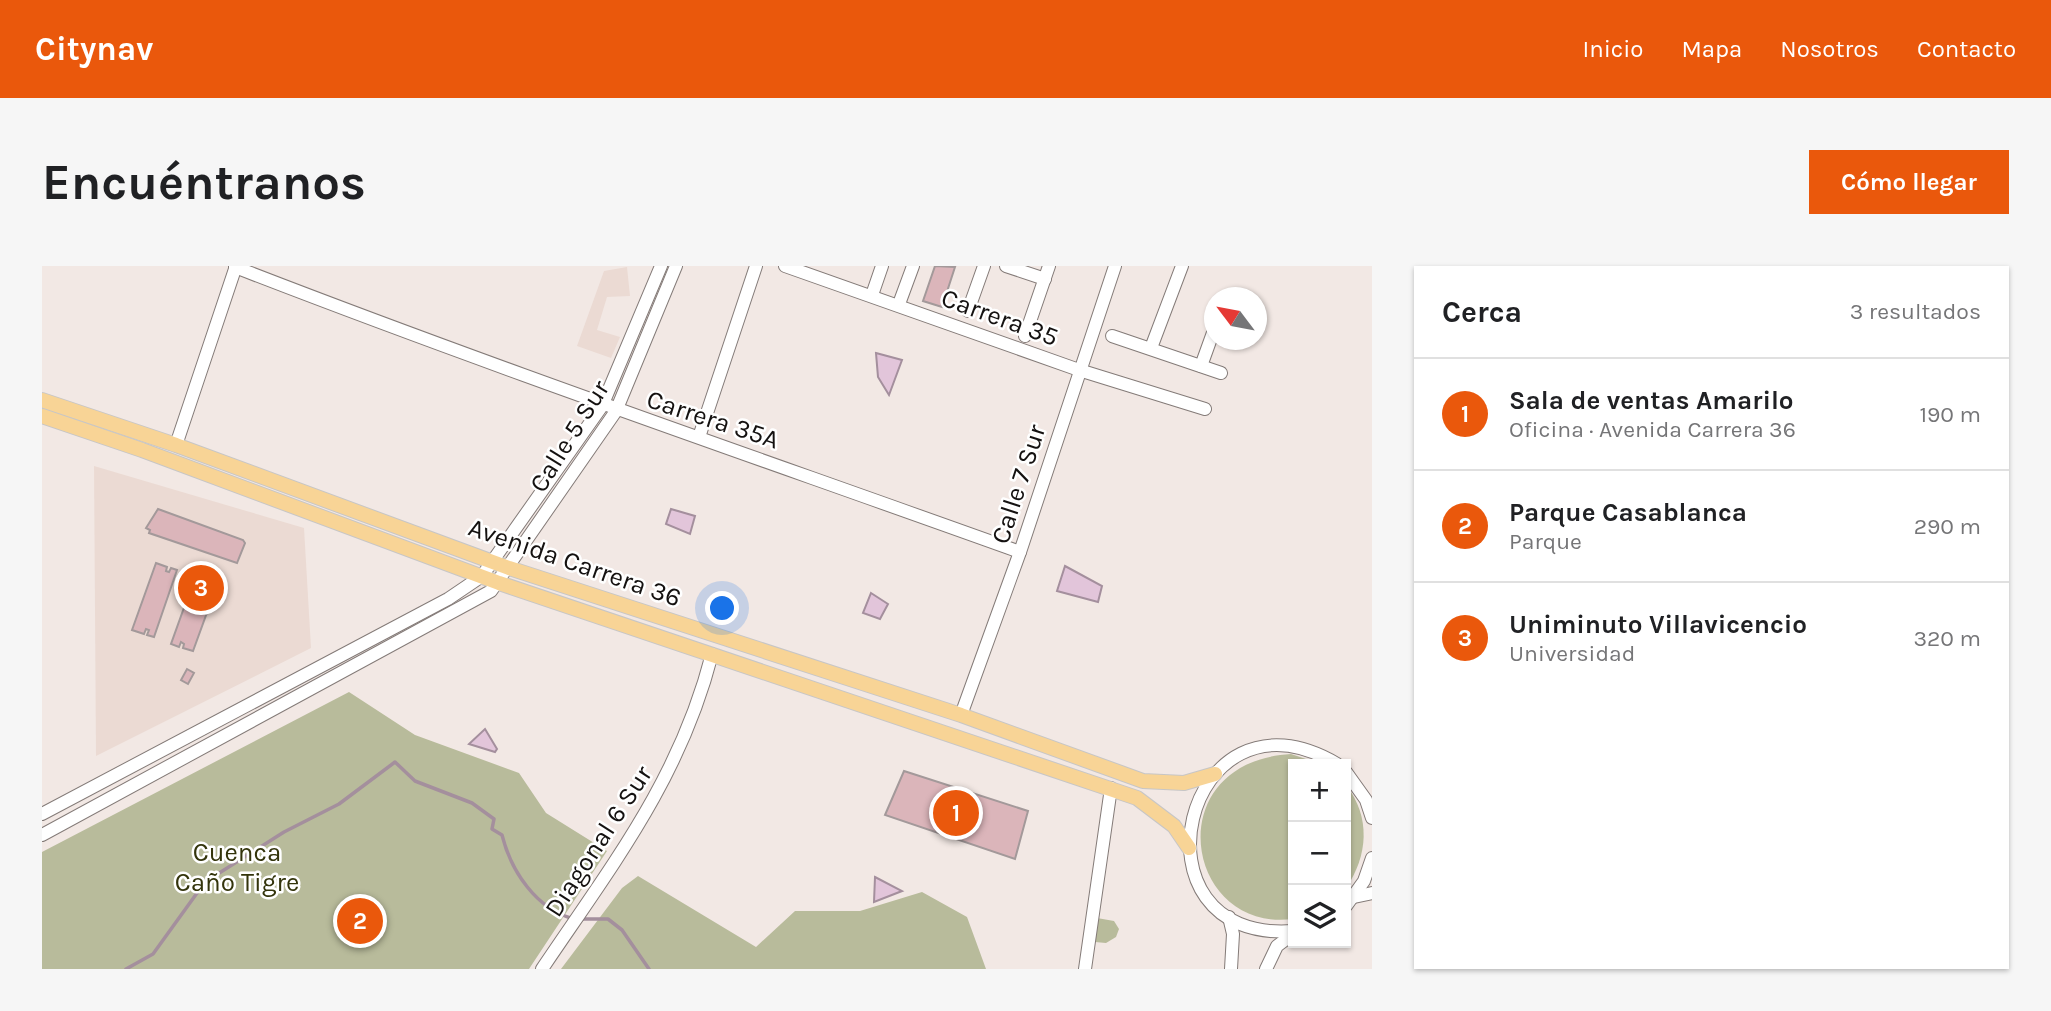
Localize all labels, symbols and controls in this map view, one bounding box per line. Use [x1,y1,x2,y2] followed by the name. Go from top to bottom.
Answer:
[35,30,153,68] text: Citynav
[1582,35,1643,63] text: Inicio
[1681,35,1742,63] text: Mapa
[1780,35,1879,63] text: Nosotros
[1917,35,2016,63] text: Contacto
[1809,150,2009,214] button: Cómo llegar
[42,154,366,211] text: Encuéntranos
[937,282,1063,353] street label: Carrera 35
[1204,287,1267,350] north arrow
[1442,294,1522,330] text: Cerca
[1850,298,1981,325] text: 3 resultados
[523,374,616,498] street label: Calle 5 Sur
[643,384,783,455] street label: Carrera 35A
[1509,385,1794,416] text: Sala de ventas Amarilo
[1461,401,1469,428] text: 1
[1919,401,1981,428] text: 190 m
[1509,416,1796,443] text: Oficina · Avenida Carrera 36
[985,420,1052,548] street label: Calle 7 Sur
[1509,497,1747,528] text: Parque Casablanca
[465,512,685,613] street label: Avenida Carrera 36
[1458,513,1472,540] text: 2
[1914,513,1981,540] text: 290 m
[1509,528,1582,555] text: Parque
[178,562,224,614] pin: 3
[705,591,739,625] your location
[1509,609,1807,640] text: Uniminuto Villavicencio
[1458,625,1472,652] text: 3
[1913,625,1981,652] text: 320 m
[1509,640,1635,667] text: Universidad
[1288,759,1351,948] map controls
[1288,759,1351,822] button: +
[538,760,659,922] street label: Diagonal 6 Sur
[933,787,979,839] pin: 1
[1288,822,1351,885] button: −
[175,837,299,898] park label: Cuenca Caño Tigre
[1288,885,1351,948] button: layers
[337,895,383,947] pin: 2

